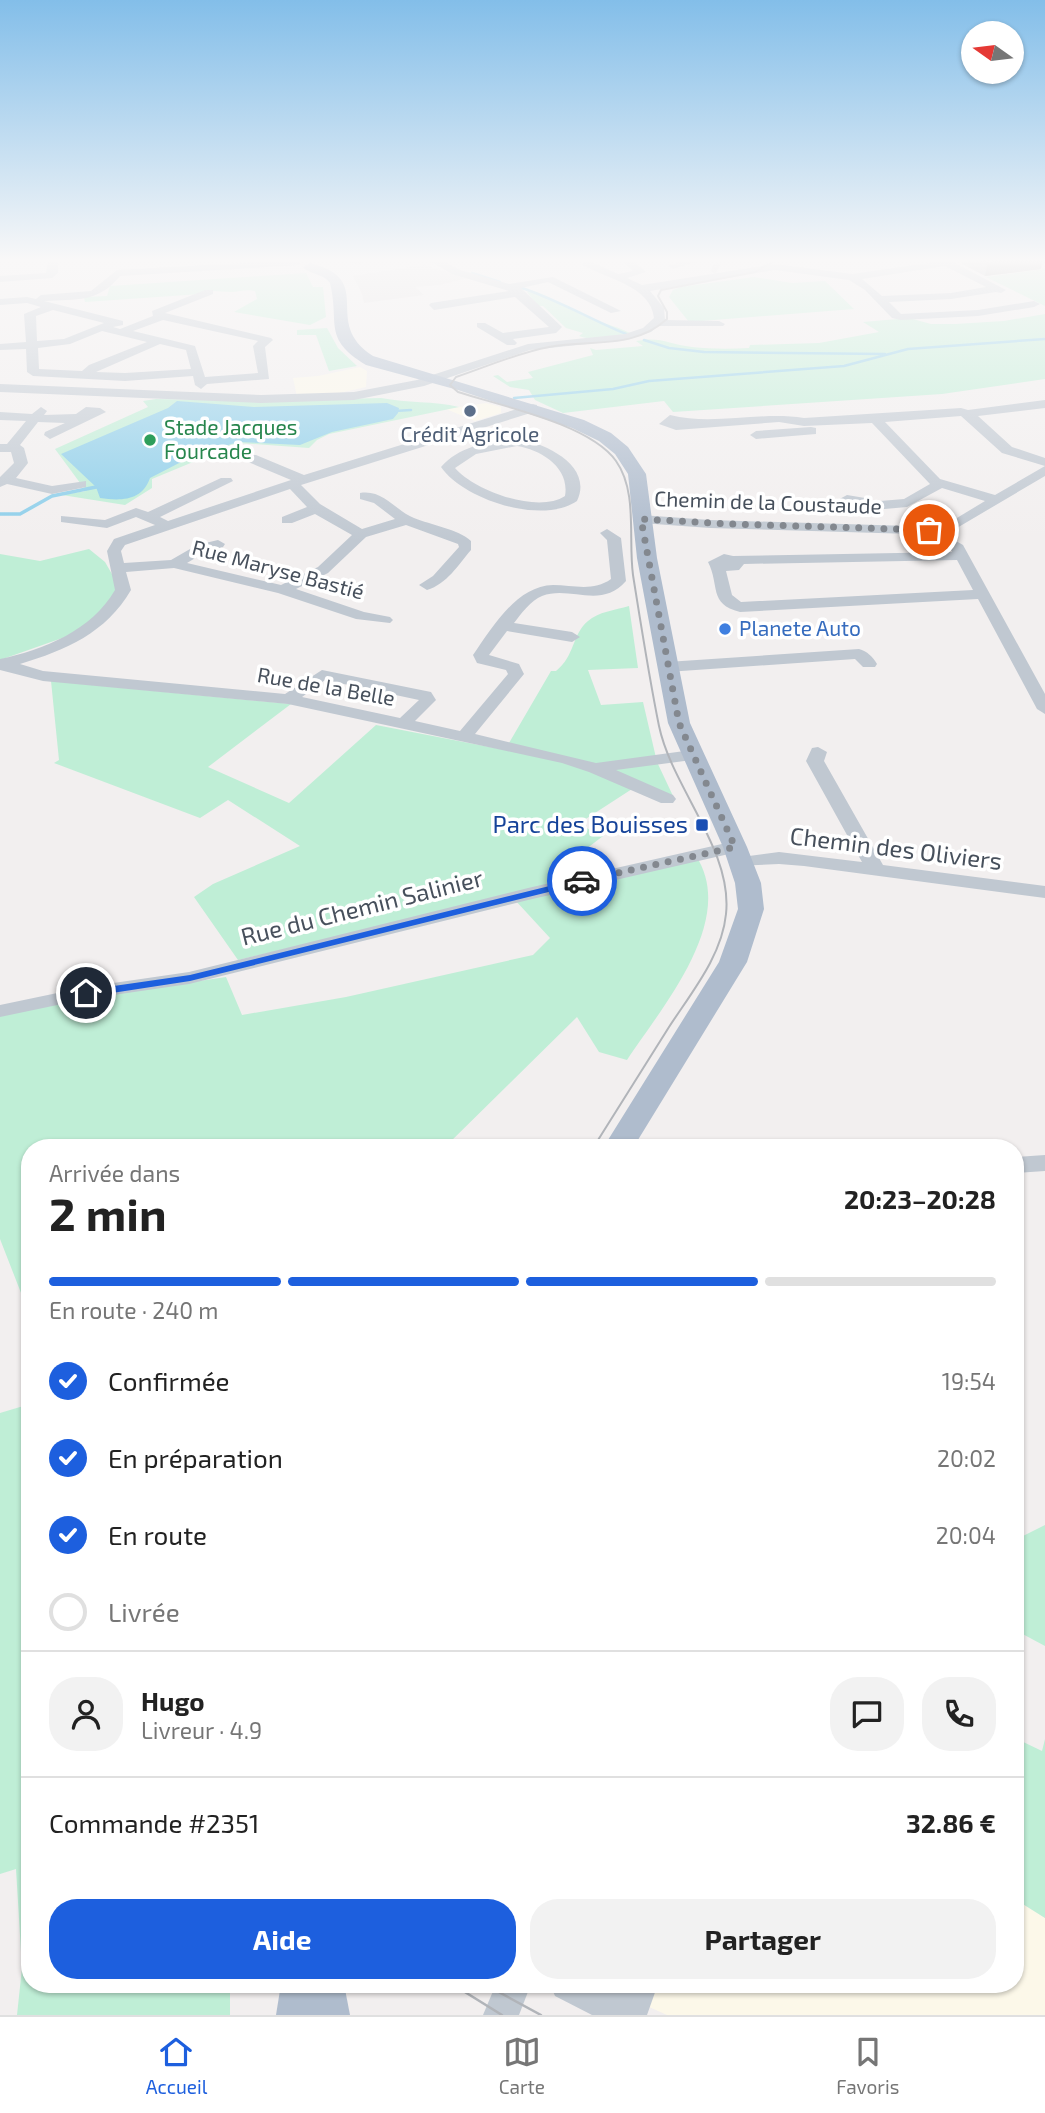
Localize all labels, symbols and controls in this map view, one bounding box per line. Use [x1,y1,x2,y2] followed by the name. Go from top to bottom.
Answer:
[961,21,1024,84] north arrow
[961,21,1024,84] map controls
[462,403,478,419] marker: Crédit Agricole
[164,414,297,463] place label: Stade Jacques Fourcade
[401,421,539,446] place label: Crédit Agricole
[142,432,158,448] marker: Stade Jacques Fourcade
[654,485,882,518] street label: Chemin de la Coustaude
[899,500,959,560] pin
[910,511,948,549] icon: bag
[190,534,367,603] street label: Rue Maryse Bastié
[739,615,861,640] place label: Planete Auto
[717,621,733,637] marker: Planete Auto
[255,661,397,710] street label: Rue de la Belle
[493,809,688,838] place label: Parc des Bouisses
[694,817,710,833] marker: Parc des Bouisses
[788,820,1004,875] street label: Chemin des Oliviers
[547,846,617,916] courier
[238,862,486,951] street label: Rue du Chemin Salinier
[563,862,601,900] icon: car
[56,963,116,1023] pin
[67,974,105,1012] icon: home
[49,1159,180,1187] text: Arrivée dans
[844,1183,996,1214] text: 20:23–20:28
[49,1185,167,1240] text: 2 min
[49,1296,219,1324] text: En route · 240 m
[49,1362,87,1400] icon: check
[108,1365,230,1396] text: Confirmée
[942,1367,996,1395] text: 19:54
[49,1439,87,1477] icon: check
[108,1442,283,1473] text: En préparation
[937,1444,996,1472] text: 20:02
[49,1516,87,1554] icon: check
[108,1519,207,1550] text: En route
[936,1521,996,1549] text: 20:04
[108,1596,180,1627] text: Livrée
[49,1677,123,1751] button: person
[830,1677,904,1751] button: chat
[922,1677,996,1751] button: phone
[141,1685,205,1716] text: Hugo
[141,1716,262,1744] text: Livreur · 4.9
[49,1807,259,1838] text: Commande #2351
[906,1807,996,1838] text: 32.86 €
[49,1899,516,1979] button: Aide
[530,1899,996,1979] button: Partager
[146,2033,207,2098] tab: Accueil
[499,2033,545,2098] tab: Carte
[836,2033,899,2098] tab: Favoris

